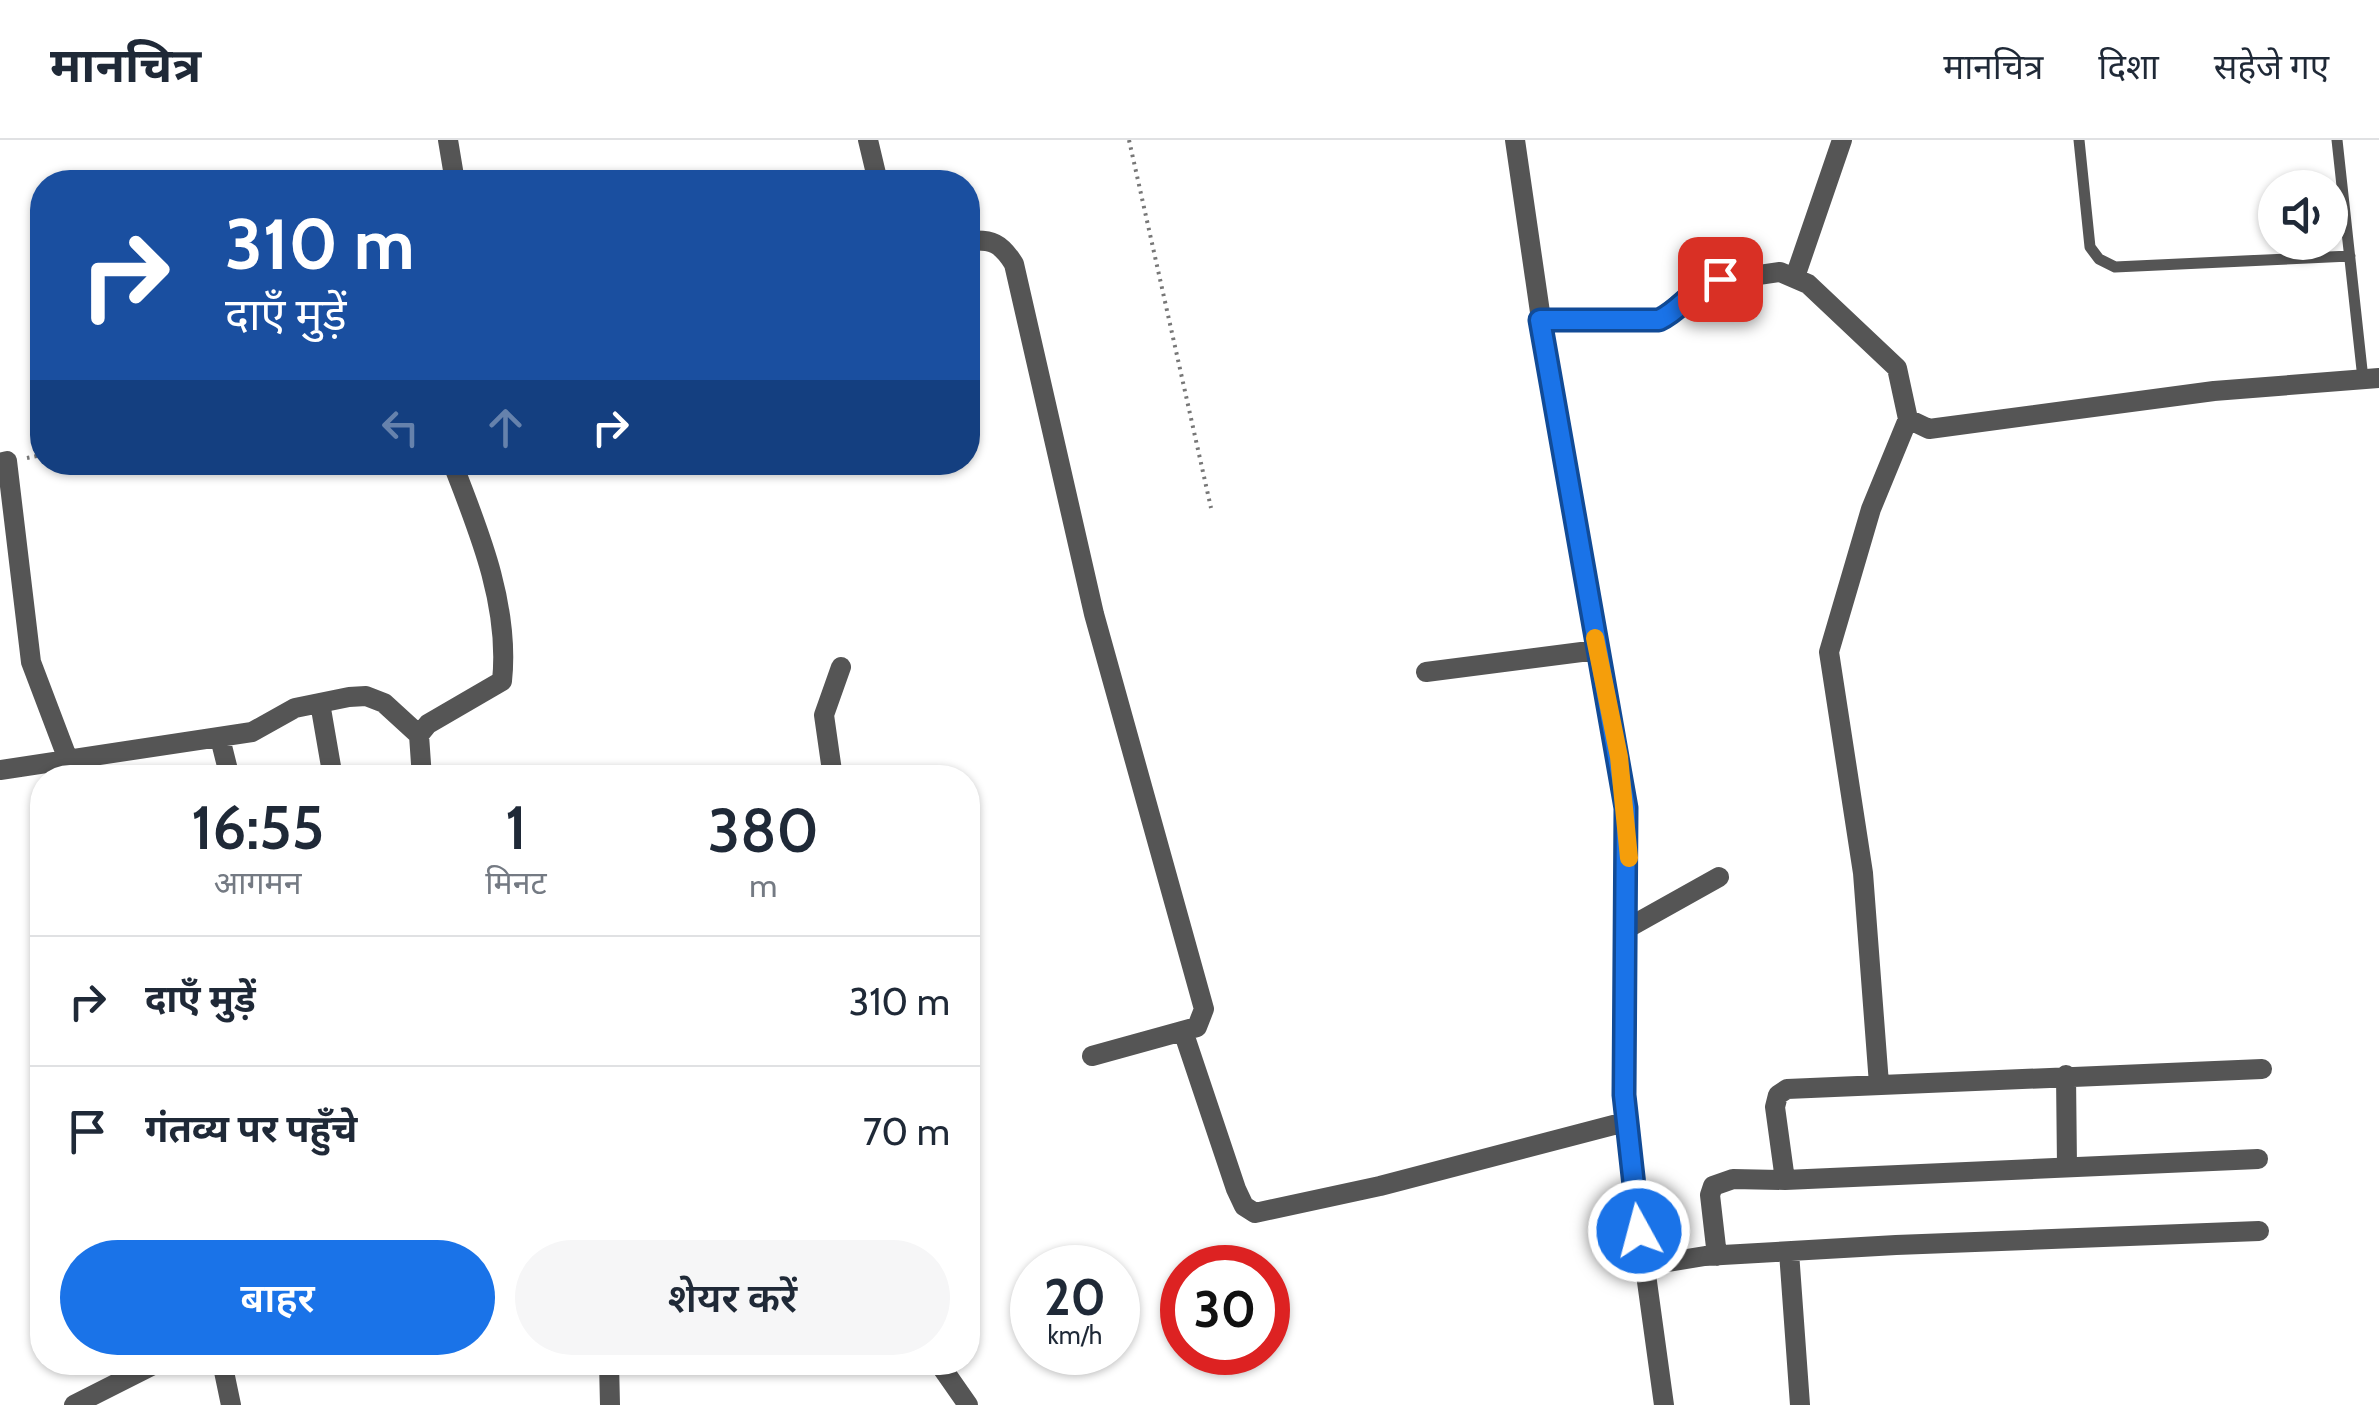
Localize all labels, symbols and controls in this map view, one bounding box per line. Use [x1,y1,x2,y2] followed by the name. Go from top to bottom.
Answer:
[50,36,201,94] text: मानचित्र
[1943,45,2043,88] text: मानचित्र
[2098,45,2159,88] text: दिशा
[2214,45,2329,88] text: सहेजे गए
[2258,170,2348,260] map controls
[2258,170,2348,260] button: sound
[225,201,415,287] text: 310 m
[60,210,190,340] icon: right
[1678,237,1763,322] pin
[1693,252,1748,307] icon: arrive
[225,287,347,341] text: दाएँ मुड़ें
[373,400,428,455] icon: left
[478,400,533,455] icon: ahead
[583,400,638,455] icon: right
[191,791,324,864] text: 16:55
[505,791,527,864] text: 1
[708,794,819,867] text: 380
[214,863,301,902] text: आगमन
[485,863,547,902] text: मिनट
[749,866,777,905] text: m
[60,974,115,1029] icon: right
[145,975,256,1022] text: दाएँ मुड़ें
[849,978,950,1025] text: 310 m
[60,1104,115,1159] icon: arrive
[145,1105,357,1152] text: गंतव्य पर पहुँचे
[863,1108,950,1155] text: 70 m
[1587,1179,1691,1283] position arrow
[60,1240,495,1355] button: बाहर
[515,1240,950,1355] button: शेयर करें
[1160,1245,1290,1375] speed limit sign: 30
[1044,1267,1106,1328] text: 20
[1048,1320,1102,1350] text: km/h

